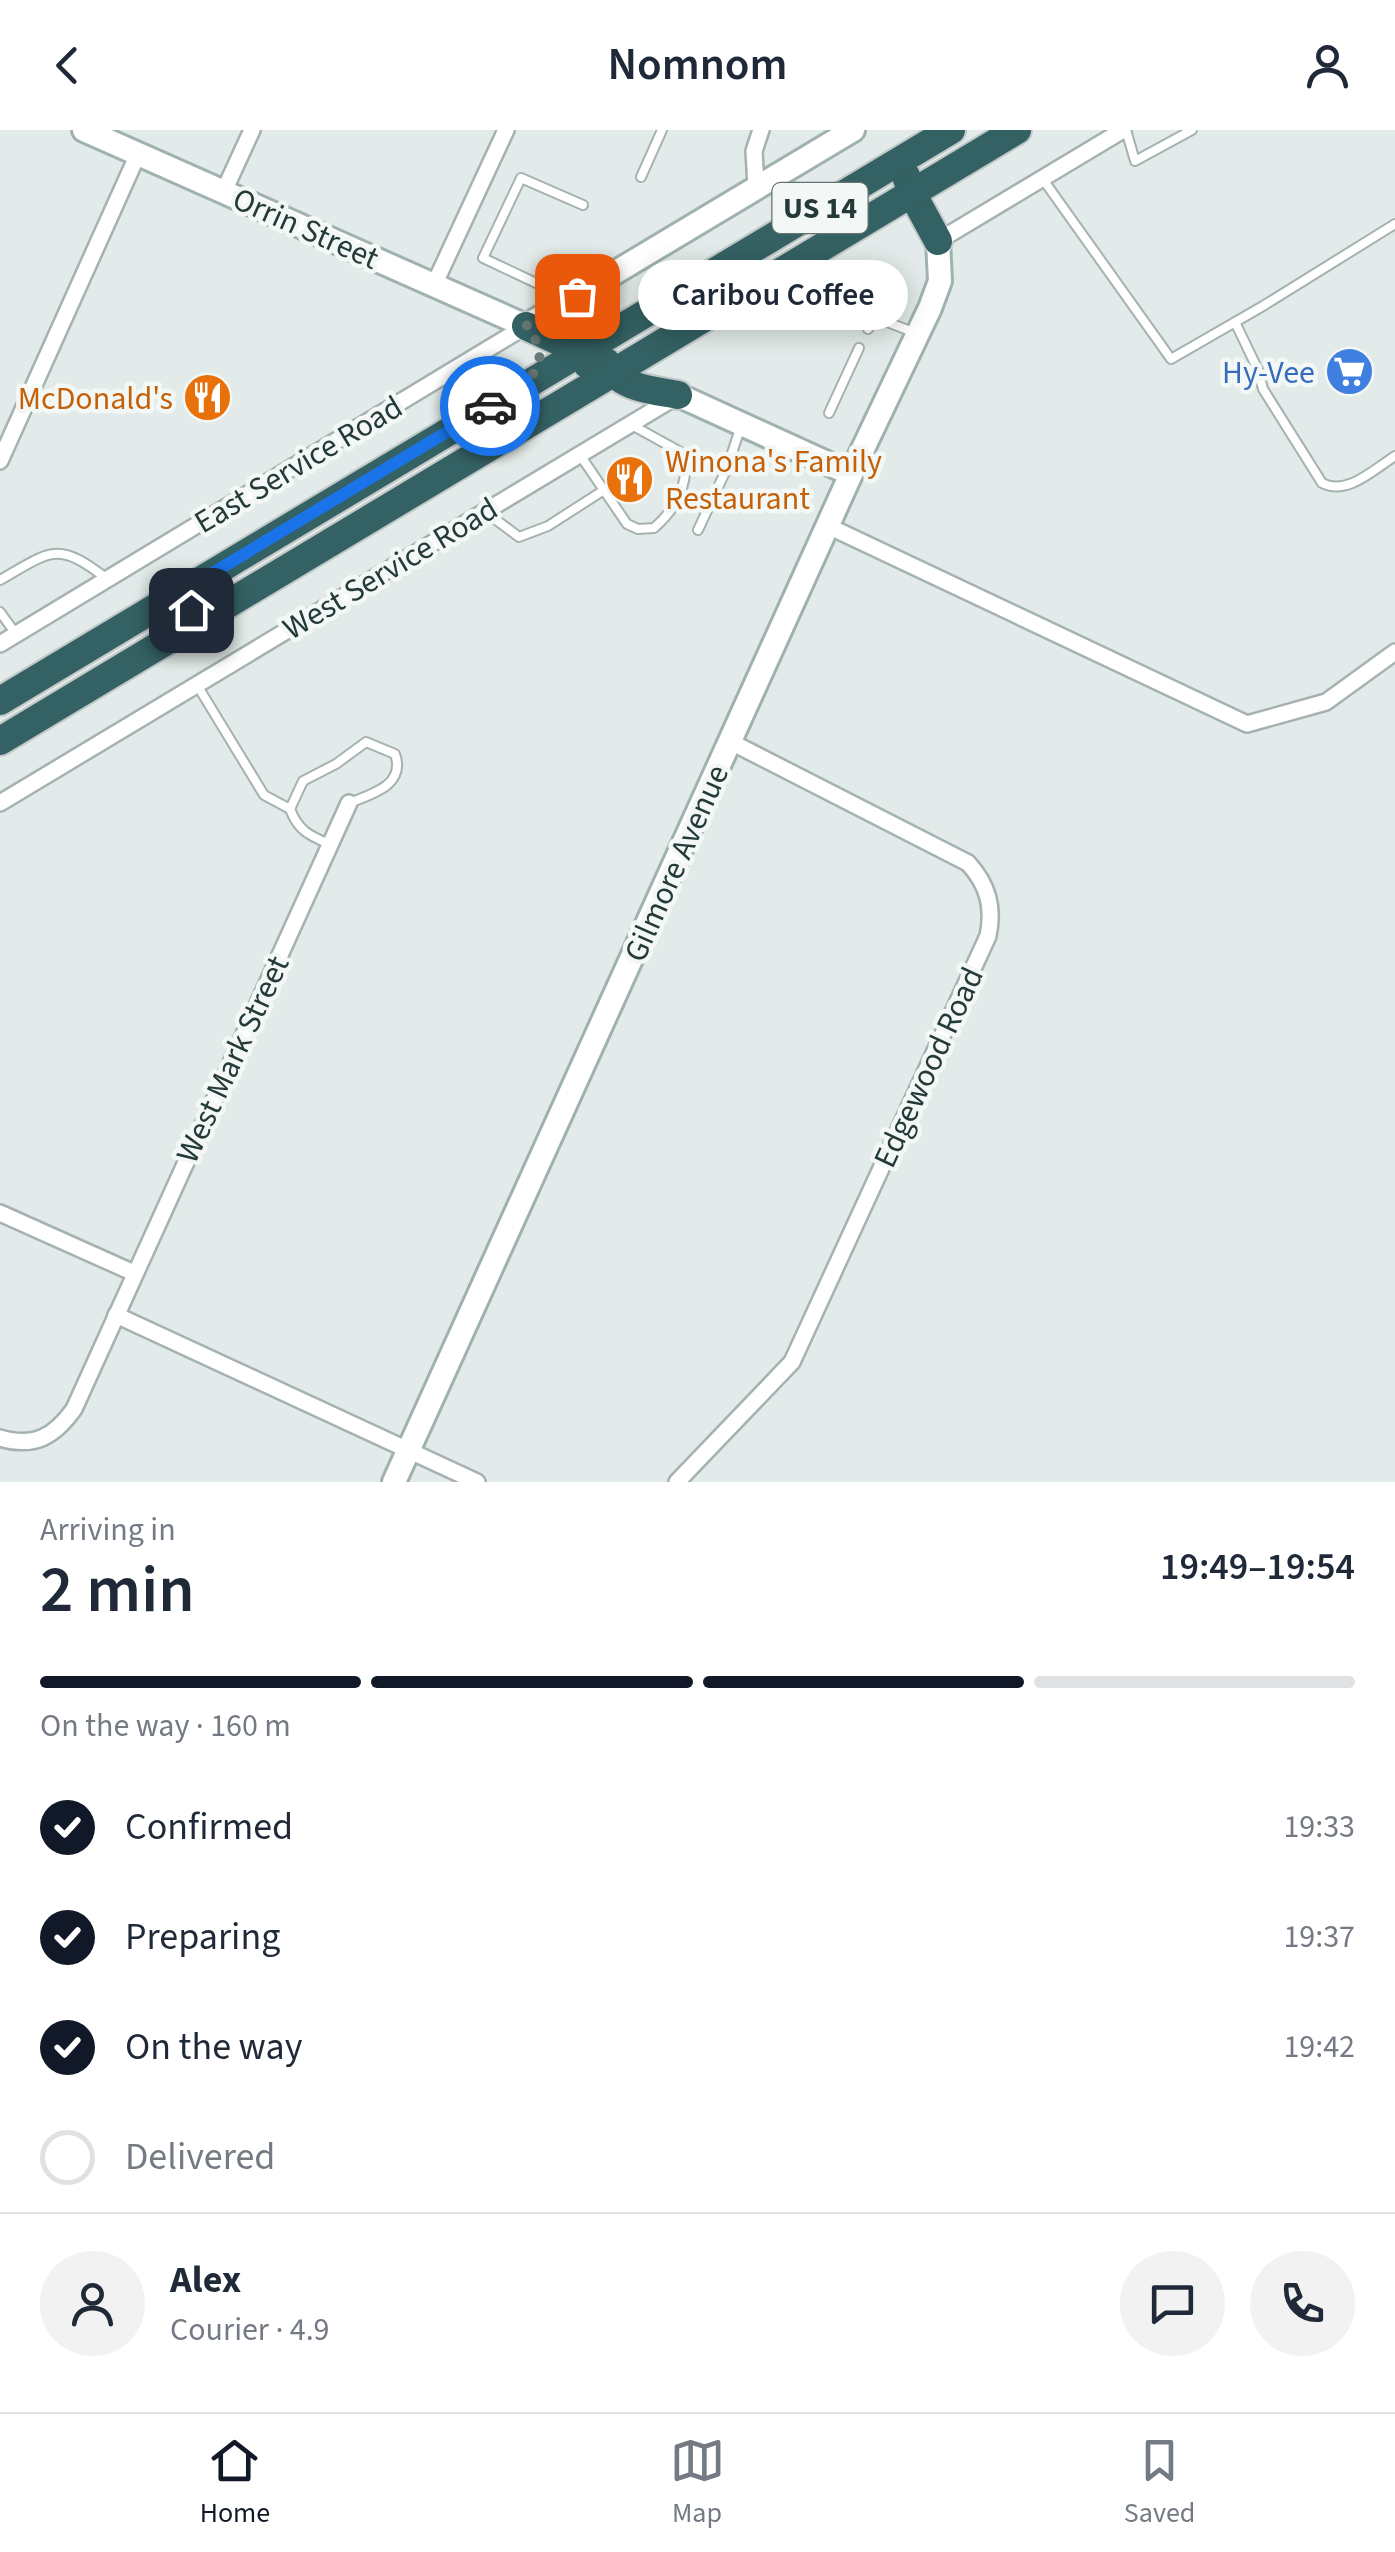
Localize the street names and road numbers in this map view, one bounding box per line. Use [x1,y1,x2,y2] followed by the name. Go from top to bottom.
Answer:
[225,176,386,282] street label: Orrin Street
[772,183,868,233] road number: US 14
[186,384,411,545] street label: East Service Road
[274,486,507,651] street label: West Service Road
[613,758,741,969] street label: Gilmore Avenue
[165,948,301,1171] street label: West Mark Street
[862,960,995,1175] street label: Edgewood Road

